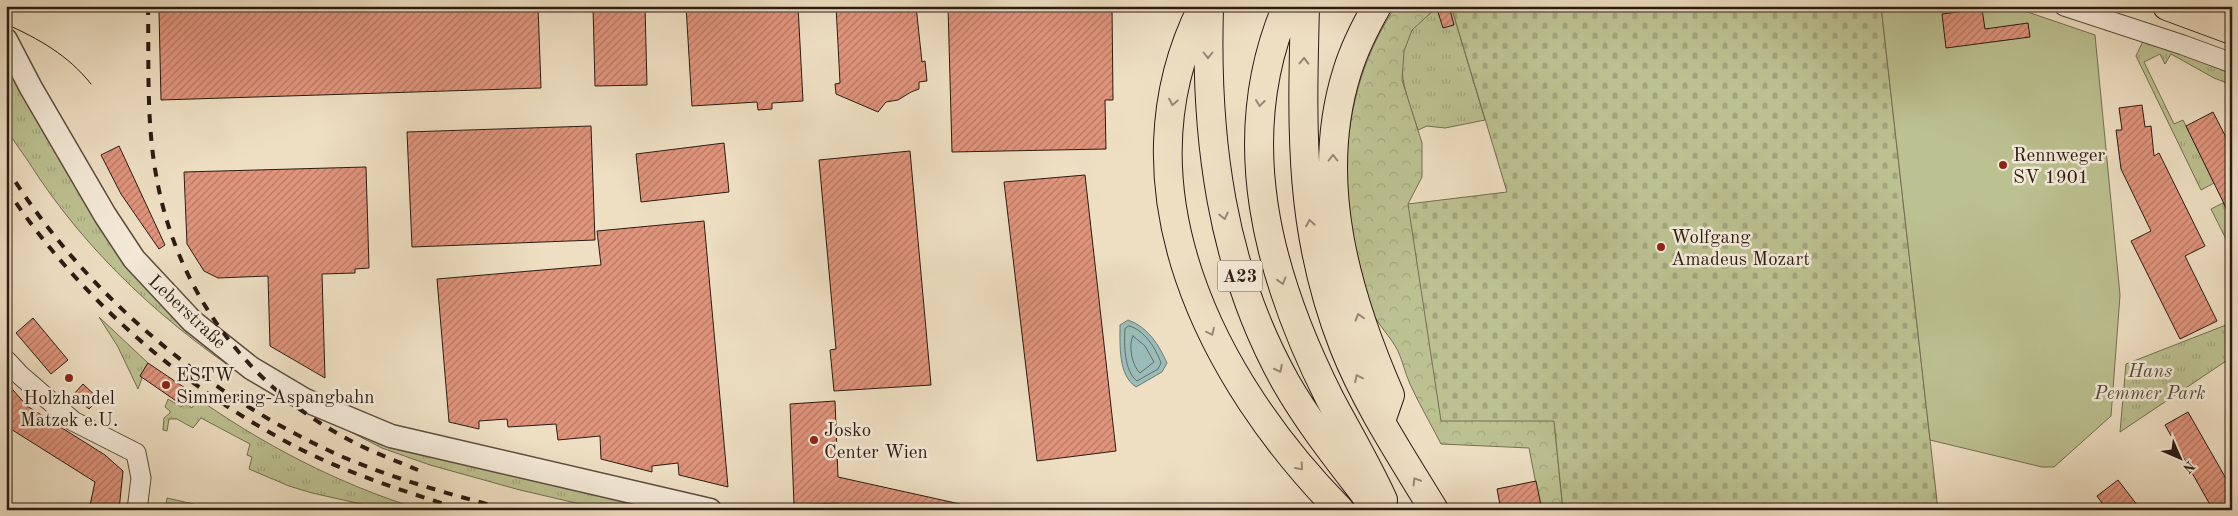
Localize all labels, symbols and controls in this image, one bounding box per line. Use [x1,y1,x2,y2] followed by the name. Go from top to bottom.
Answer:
[1203,52,1213,59] one-way arrow
[1299,57,1309,64] one-way arrow
[1168,98,1178,107] one-way arrow
[1255,100,1266,108] one-way arrow
[2013,147,2105,188] place label: Rennweger SV 1901
[1328,153,1338,161] one-way arrow
[1997,159,2009,171] marker: Rennweger SV 1901
[1218,212,1229,221] one-way arrow
[1306,218,1316,227] one-way arrow
[1671,229,1810,270] place label: Wolfgang Amadeus Mozart
[1655,241,1667,253] marker: Wolfgang Amadeus Mozart
[1218,260,1262,292] road number: A23
[144,272,229,353] street label: Leberstraße
[1276,277,1286,285] one-way arrow
[1355,313,1365,322] one-way arrow
[1205,326,1215,335] one-way arrow
[1273,363,1283,372] one-way arrow
[2093,363,2206,404] park label: Hans Pemmer Park
[176,367,375,408] place label: ESTW Simmering-Aspangbahn
[63,372,75,384] marker: Holzhandel Matzek e.U.
[1354,374,1364,383] one-way arrow
[160,379,172,391] marker: ESTW Simmering-Aspangbahn
[20,390,118,431] place label: Holzhandel Matzek e.U.
[824,422,928,463] place label: Josko Center Wien
[808,434,820,446] marker: Josko Center Wien
[2156,434,2206,484] north arrow
[2180,458,2197,475] text: N
[1294,461,1303,470] one-way arrow
[1413,478,1423,487] one-way arrow

